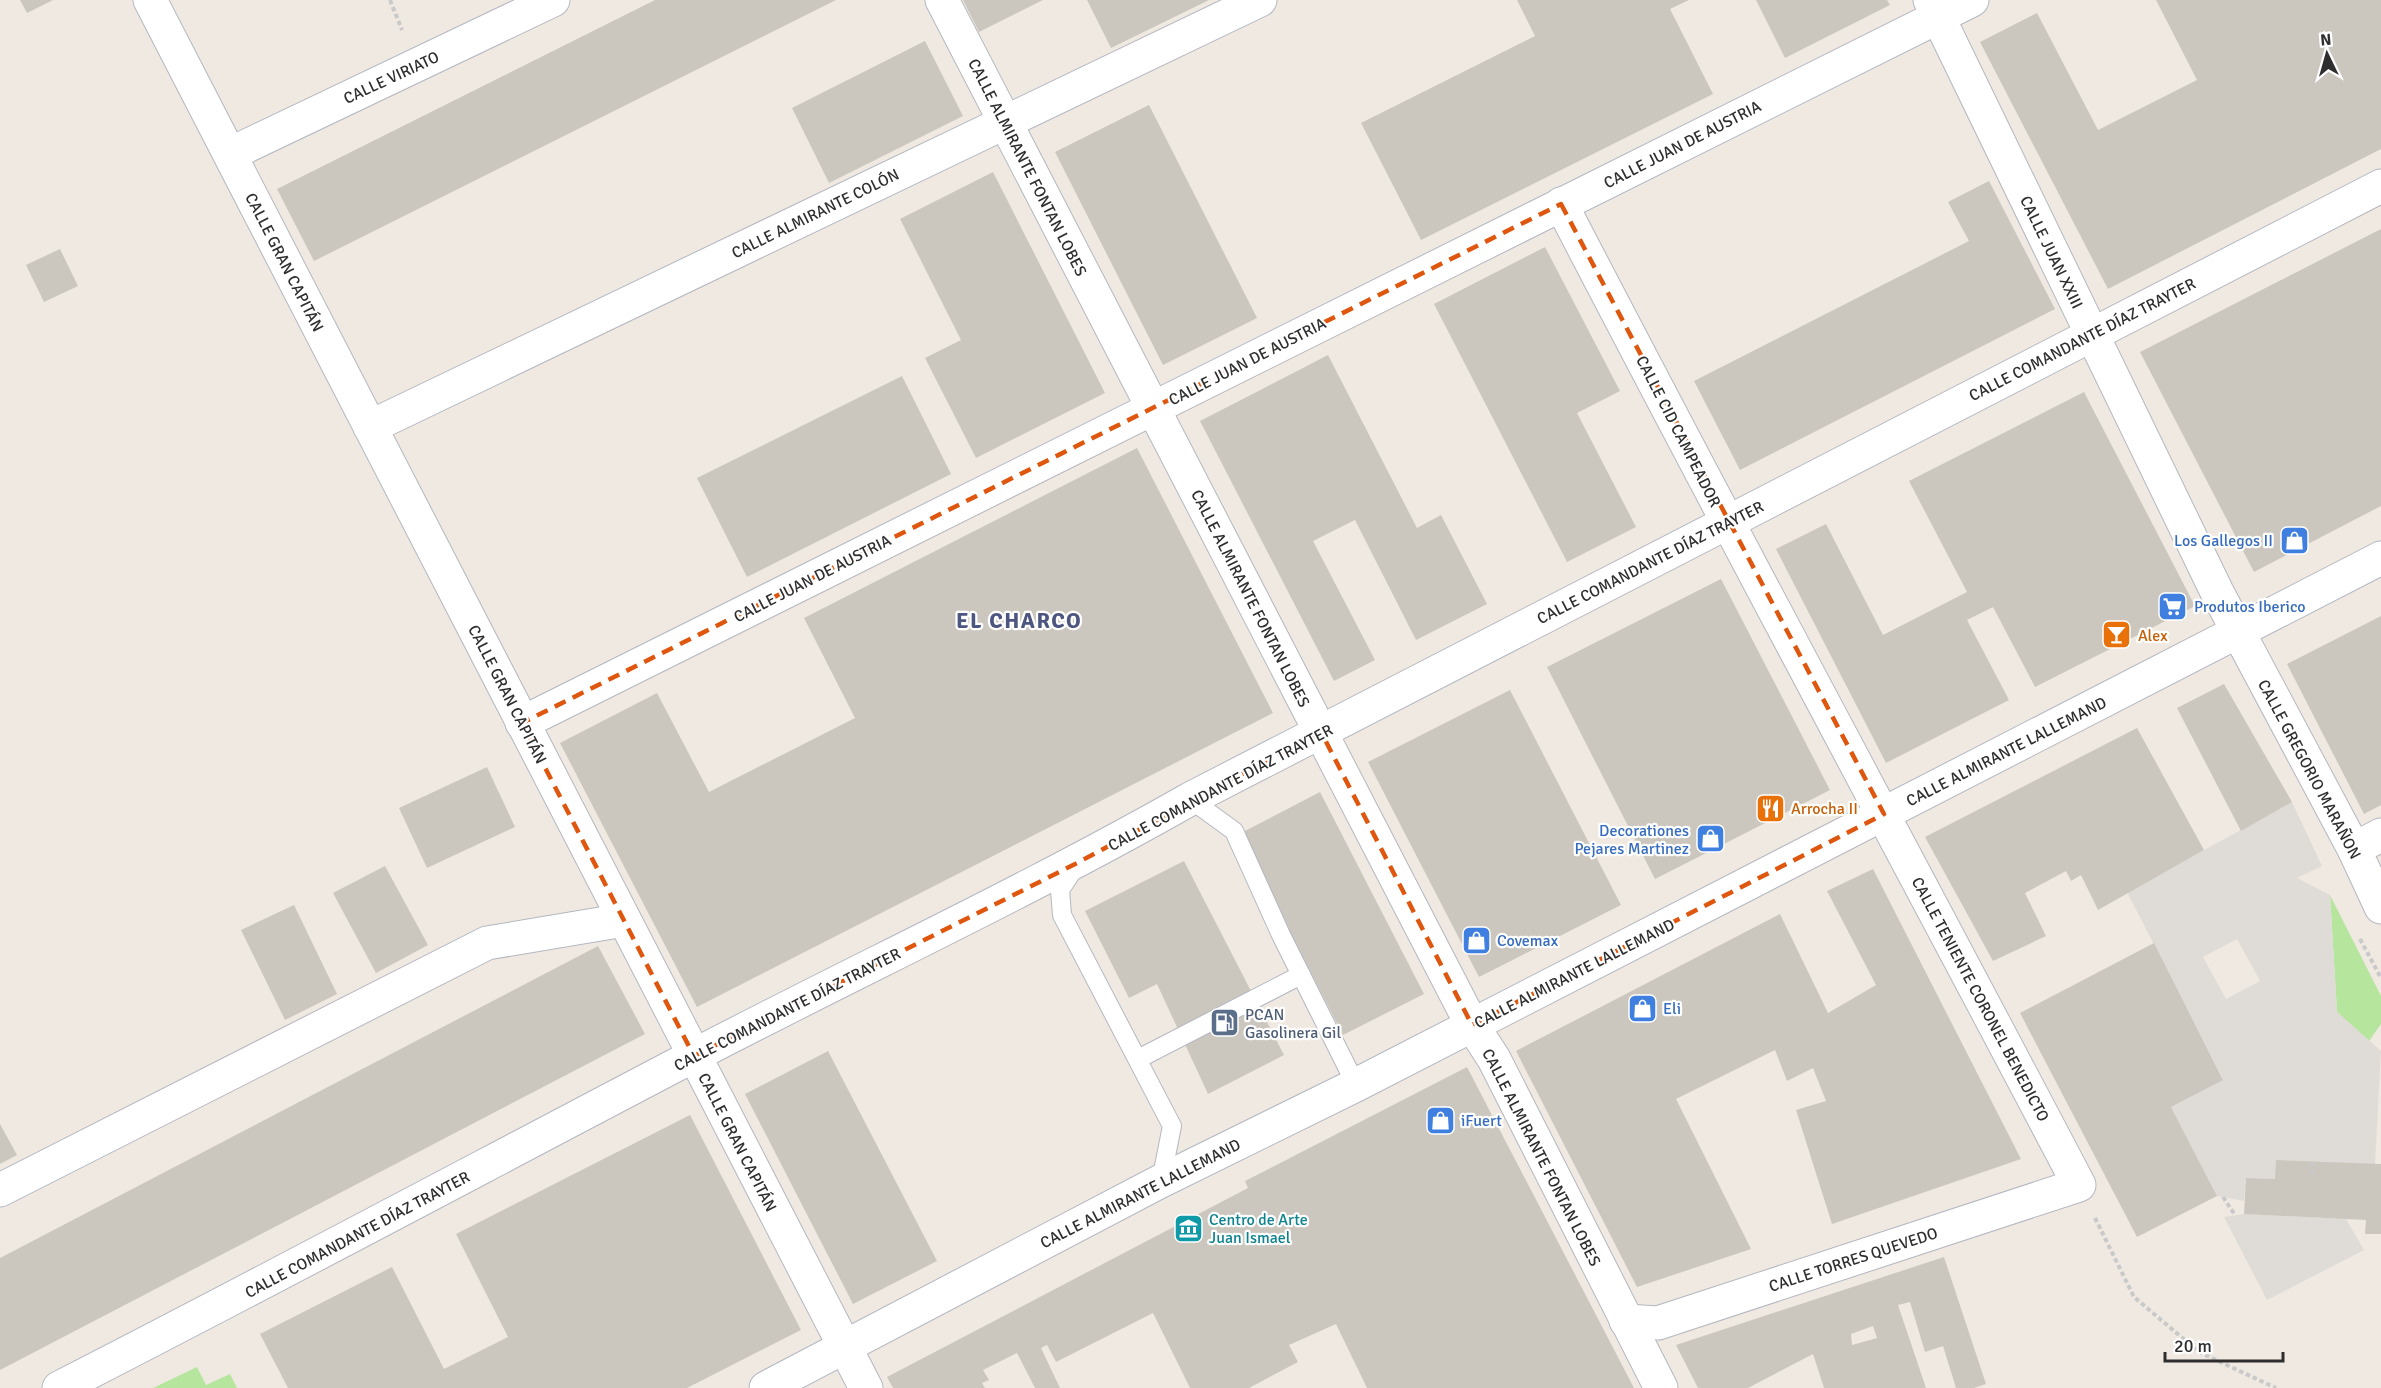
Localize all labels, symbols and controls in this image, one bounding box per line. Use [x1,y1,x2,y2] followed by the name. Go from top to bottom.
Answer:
[2297,24,2357,84] north arrow
[2319,30,2332,51] text: N
[340,47,442,109] street label: CALLE VIRIATO
[963,55,1091,280] street label: CALLE ALMIRANTE FONTAN LOBES
[1601,96,1765,193] street label: CALLE JUAN DE AUSTRIA
[728,165,903,263] street label: CALLE ALMIRANTE COLÓN
[240,190,328,335] street label: CALLE GRAN CAPITÁN
[2015,193,2087,312] street label: CALLE JUAN XXIII
[1966,274,2199,406] street label: CALLE COMANDANTE DÍAZ TRAYTER
[1166,313,1330,410] street label: CALLE JUAN DE AUSTRIA
[1631,352,1725,511] street label: CALLE CID CAMPEADOR
[1186,486,1314,711] street label: CALLE ALMIRANTE FONTAN LOBES
[1534,497,1767,629] street label: CALLE COMANDANTE DÍAZ TRAYTER
[2278,524,2310,556] shop icon: Los Gallegos II
[731,530,895,627] street label: CALLE JUAN DE AUSTRIA
[2174,531,2273,551] place label: Los Gallegos II
[2157,590,2189,622] supermarket icon: Produtos Iberico
[2194,597,2306,617] place label: Produtos Iberico
[956,607,1082,634] district label: EL CHARCO
[2101,619,2133,651] bar icon: Alex
[463,622,551,767] street label: CALLE GRAN CAPITÁN
[2138,626,2168,646] place label: Alex
[2253,676,2365,863] street label: CALLE GREGORIO MARAÑON
[1903,693,2110,811] street label: CALLE ALMIRANTE LALLEMAND
[1105,720,1337,856] street label: CALLE COMANDANTE DÍAZ TRAYTER
[1754,792,1786,824] restaurant icon: Arrocha II
[1791,799,1858,819] place label: Arrocha II
[1574,821,1689,859] place label: Decorationes Pejares Martinez
[1694,823,1726,855] shop icon: Decorationes Pejares Martinez
[1907,874,2053,1125] street label: CALLE TENIENTE CORONEL BENEDICTO
[1471,915,1678,1033] street label: CALLE ALMIRANTE LALLEMAND
[1460,924,1492,956] shop icon: Covemax
[1497,931,1559,951] place label: Covemax
[671,944,904,1076] street label: CALLE COMANDANTE DÍAZ TRAYTER
[1626,992,1658,1024] shop icon: Eli
[1663,999,1681,1019] place label: Eli
[1245,1005,1341,1043] place label: PCAN Gasolinera Gil
[1208,1007,1240,1039] fuel station icon: PCAN Gasolinera Gil
[1477,1045,1605,1270] street label: CALLE ALMIRANTE FONTAN LOBES
[693,1070,781,1215] street label: CALLE GRAN CAPITÁN
[1424,1104,1456,1136] shop icon: iFuert
[1461,1111,1502,1131] place label: iFuert
[1037,1135,1244,1253] street label: CALLE ALMIRANTE LALLEMAND
[242,1167,474,1303] street label: CALLE COMANDANTE DÍAZ TRAYTER
[1209,1210,1308,1248] place label: Centro de Arte Juan Ismael
[1172,1212,1204,1244] museum icon: Centro de Arte Juan Ismael
[1766,1223,1940,1297] street label: CALLE TORRES QUEVEDO
[2165,1325,2284,1363] scale bar
[2174,1335,2212,1357] text: 20 m

